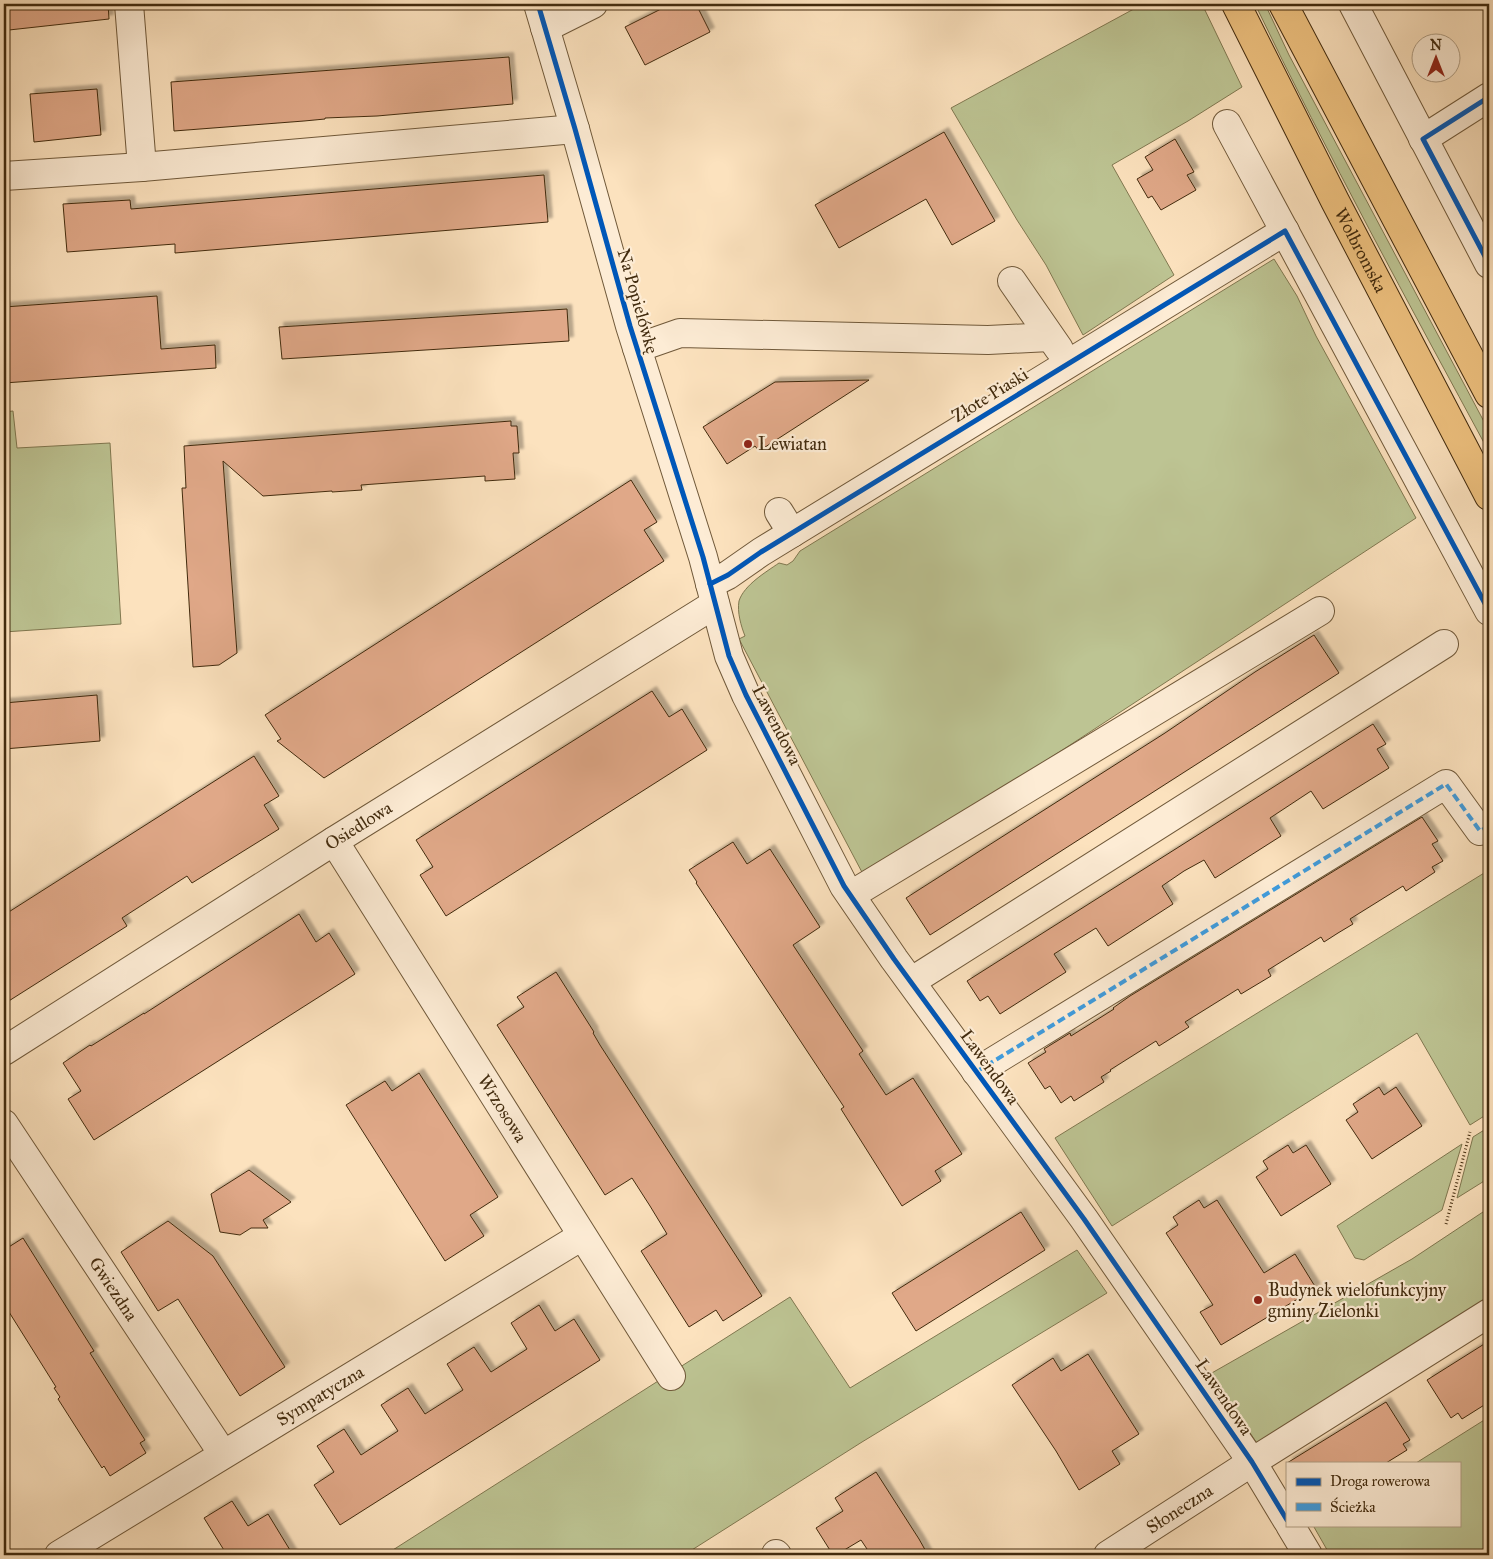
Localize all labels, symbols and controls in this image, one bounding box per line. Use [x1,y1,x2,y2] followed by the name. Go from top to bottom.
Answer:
[1410,32,1460,82] north arrow
[1430,37,1442,54] text: N
[1330,204,1392,297] street label: Wolbromska
[613,246,663,356] street label: Na Popielówkę
[948,363,1032,427] street label: Złote Piaski
[758,433,827,455] place label: Lewiatan
[742,438,754,450] marker: Lewiatan
[747,681,807,769] street label: Lawendowa
[321,796,397,855] street label: Osiedlowa
[955,1025,1025,1109] street label: Lawendowa
[473,1070,532,1147] street label: Wrzosowa
[84,1253,143,1325] street label: Gwiezdna
[1268,1279,1447,1323] place label: Budynek wielofunkcyjny gminy Zielonki
[1252,1294,1264,1306] marker: Budynek wielofunkcyjny gminy Zielonki
[1191,1355,1258,1440] street label: Lawendowa
[273,1360,368,1431] street label: Sympatyczna
[1286,1462,1460,1526] legend
[1330,1472,1431,1490] text: Droga rowerowa
[1142,1479,1217,1538] street label: Słoneczna
[1330,1497,1376,1516] text: Ścieżka

